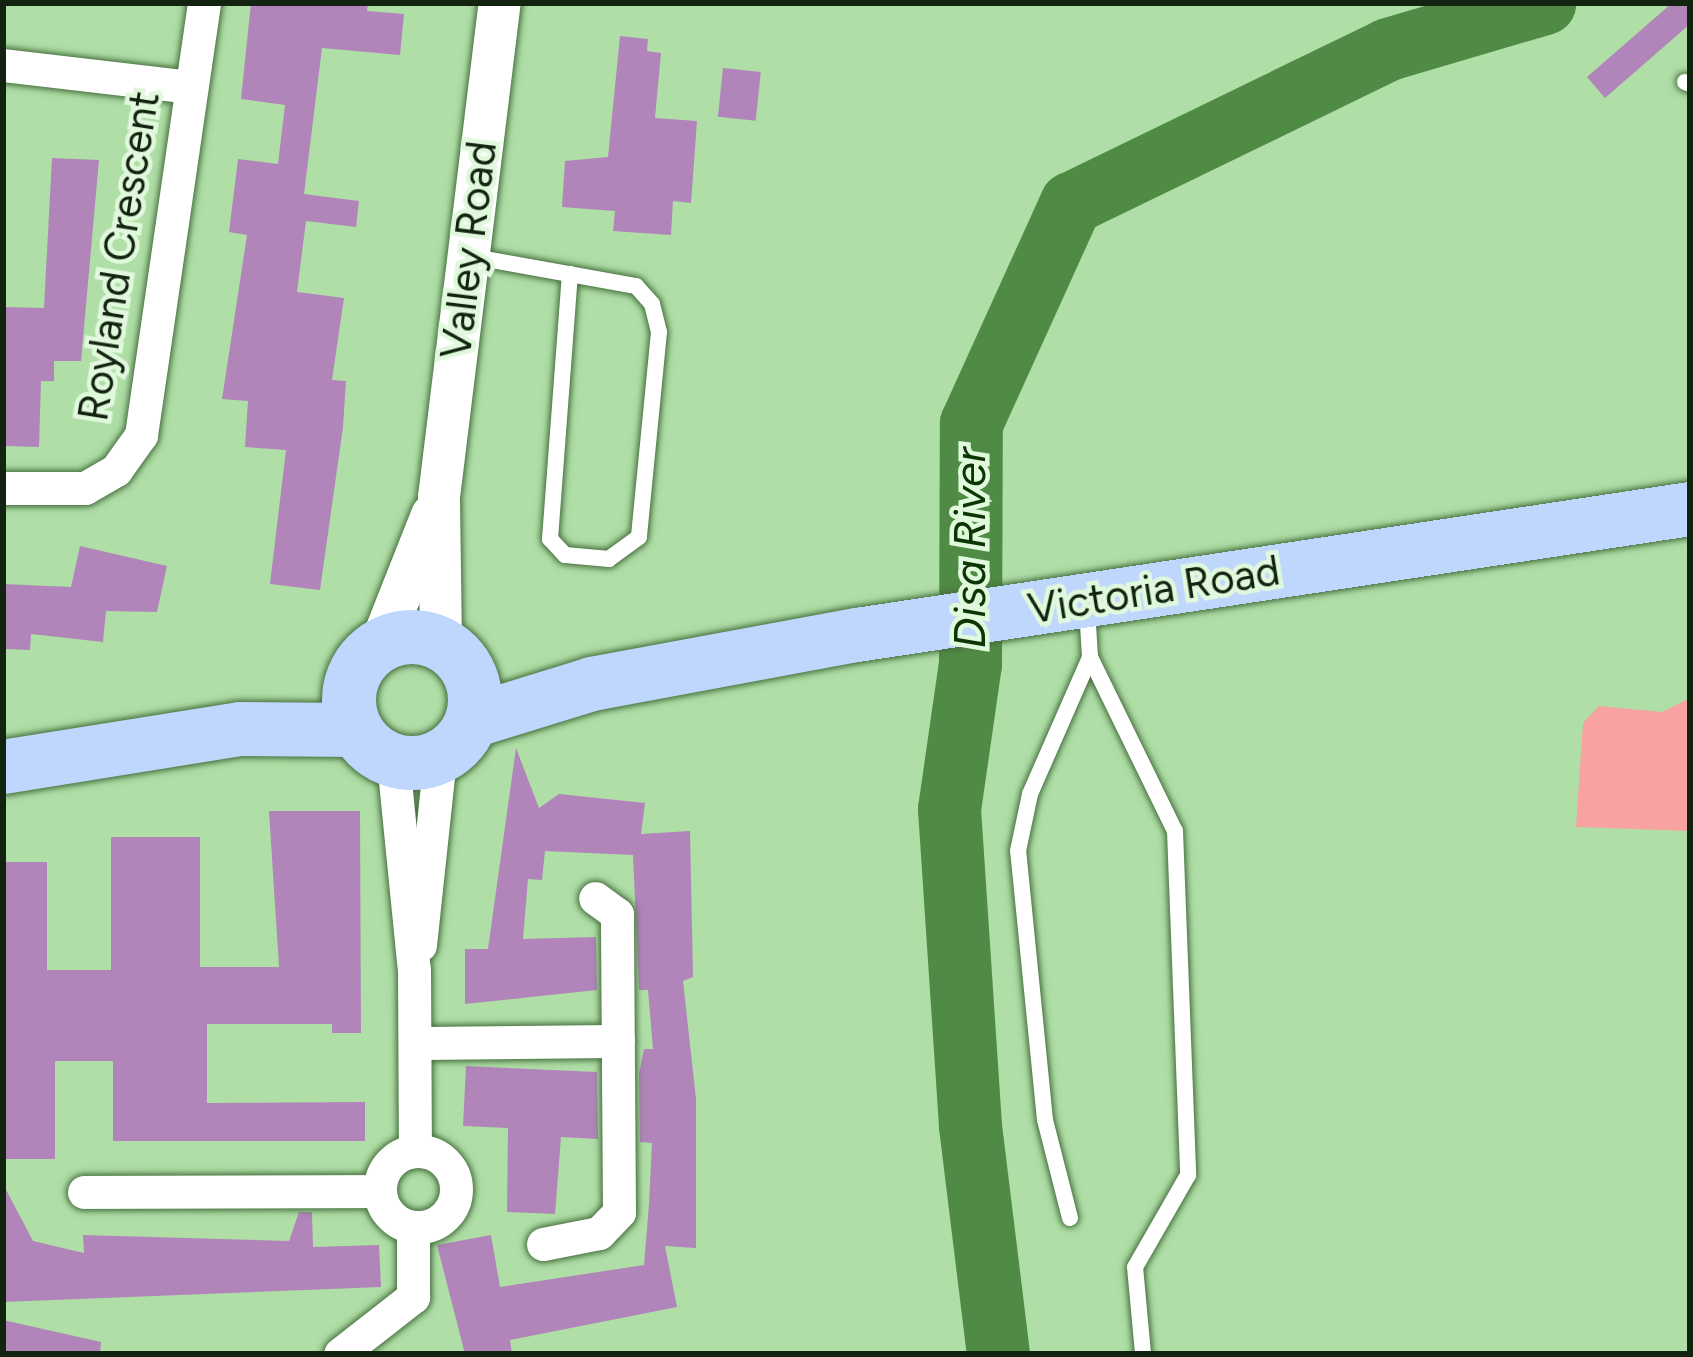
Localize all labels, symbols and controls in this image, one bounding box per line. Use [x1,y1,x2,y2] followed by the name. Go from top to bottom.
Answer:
[68,88,170,424] street label: Royland Crescent
[431,138,507,362] street label: Valley Road
[943,447,997,649] water label: Disa River
[1025,545,1283,635] street label: Victoria Road

